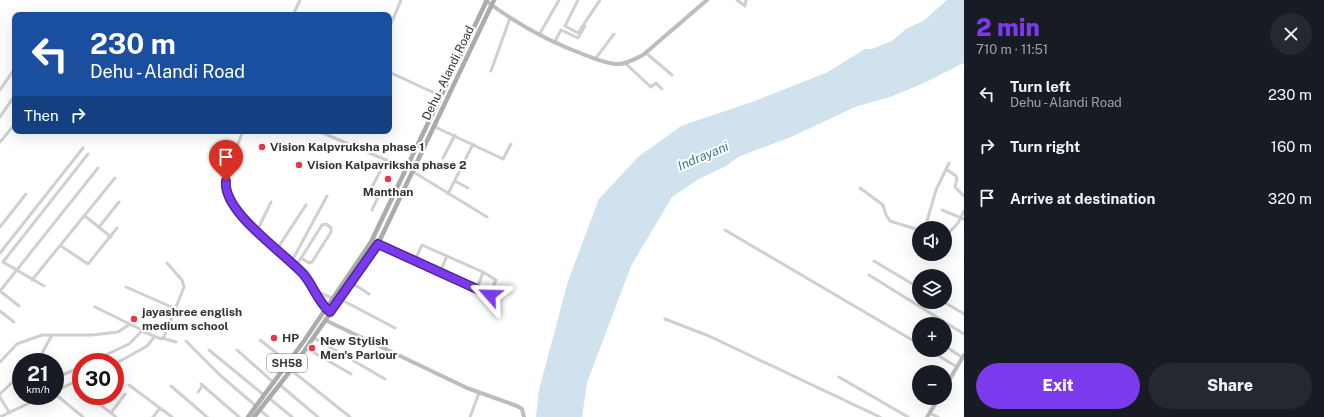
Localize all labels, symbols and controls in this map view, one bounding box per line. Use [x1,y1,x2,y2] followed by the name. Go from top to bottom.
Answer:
[976,13,1040,41] text: 2 min
[1270,13,1312,55] button: close
[419,24,477,122] street label: Dehu - Alandi Road
[90,27,176,60] text: 230 m
[24,28,76,80] icon: left
[976,42,1048,57] text: 710 m · 11:51
[90,61,245,82] text: Dehu - Alandi Road
[1010,78,1071,95] text: Turn left
[976,83,998,105] icon: left
[1268,86,1312,103] text: 230 m
[1010,95,1122,110] text: Dehu - Alandi Road
[67,104,89,126] icon: right
[24,107,59,124] text: Then
[976,135,998,157] icon: right
[675,138,731,173] water label: Indrayani
[1010,138,1080,155] text: Turn right
[1271,138,1312,155] text: 160 m
[209,140,243,181] pin
[270,140,424,154] place label: Vision Kalpvruksha phase 1
[257,142,267,152] marker: Vision Kalpvruksha phase 1
[215,146,237,168] icon: arrive
[307,158,467,172] place label: Vision Kalpavriksha phase 2
[294,160,304,170] marker: Vision Kalpavriksha phase 2
[383,174,393,184] marker: Manthan
[363,185,413,199] place label: Manthan
[976,187,998,209] icon: arrive
[1010,190,1155,207] text: Arrive at destination
[1268,190,1312,207] text: 320 m
[912,221,952,405] map controls
[912,221,952,261] button: sound
[912,269,952,309] button: layers
[469,274,511,316] position arrow
[141,305,242,333] place label: jayashree english medium school
[129,314,139,324] marker: jayashree english medium school
[912,317,952,357] button: +
[282,331,299,345] place label: HP
[269,333,279,343] marker: HP
[320,334,398,362] place label: New Stylish Men's Parlour
[307,343,317,353] marker: New Stylish Men's Parlour
[72,353,124,405] speed limit sign: 30
[267,354,307,372] road number: SH58
[27,362,49,386] text: 21
[976,363,1140,409] button: Exit
[1148,363,1312,409] button: Share
[912,365,952,405] button: −
[26,383,50,395] text: km/h

